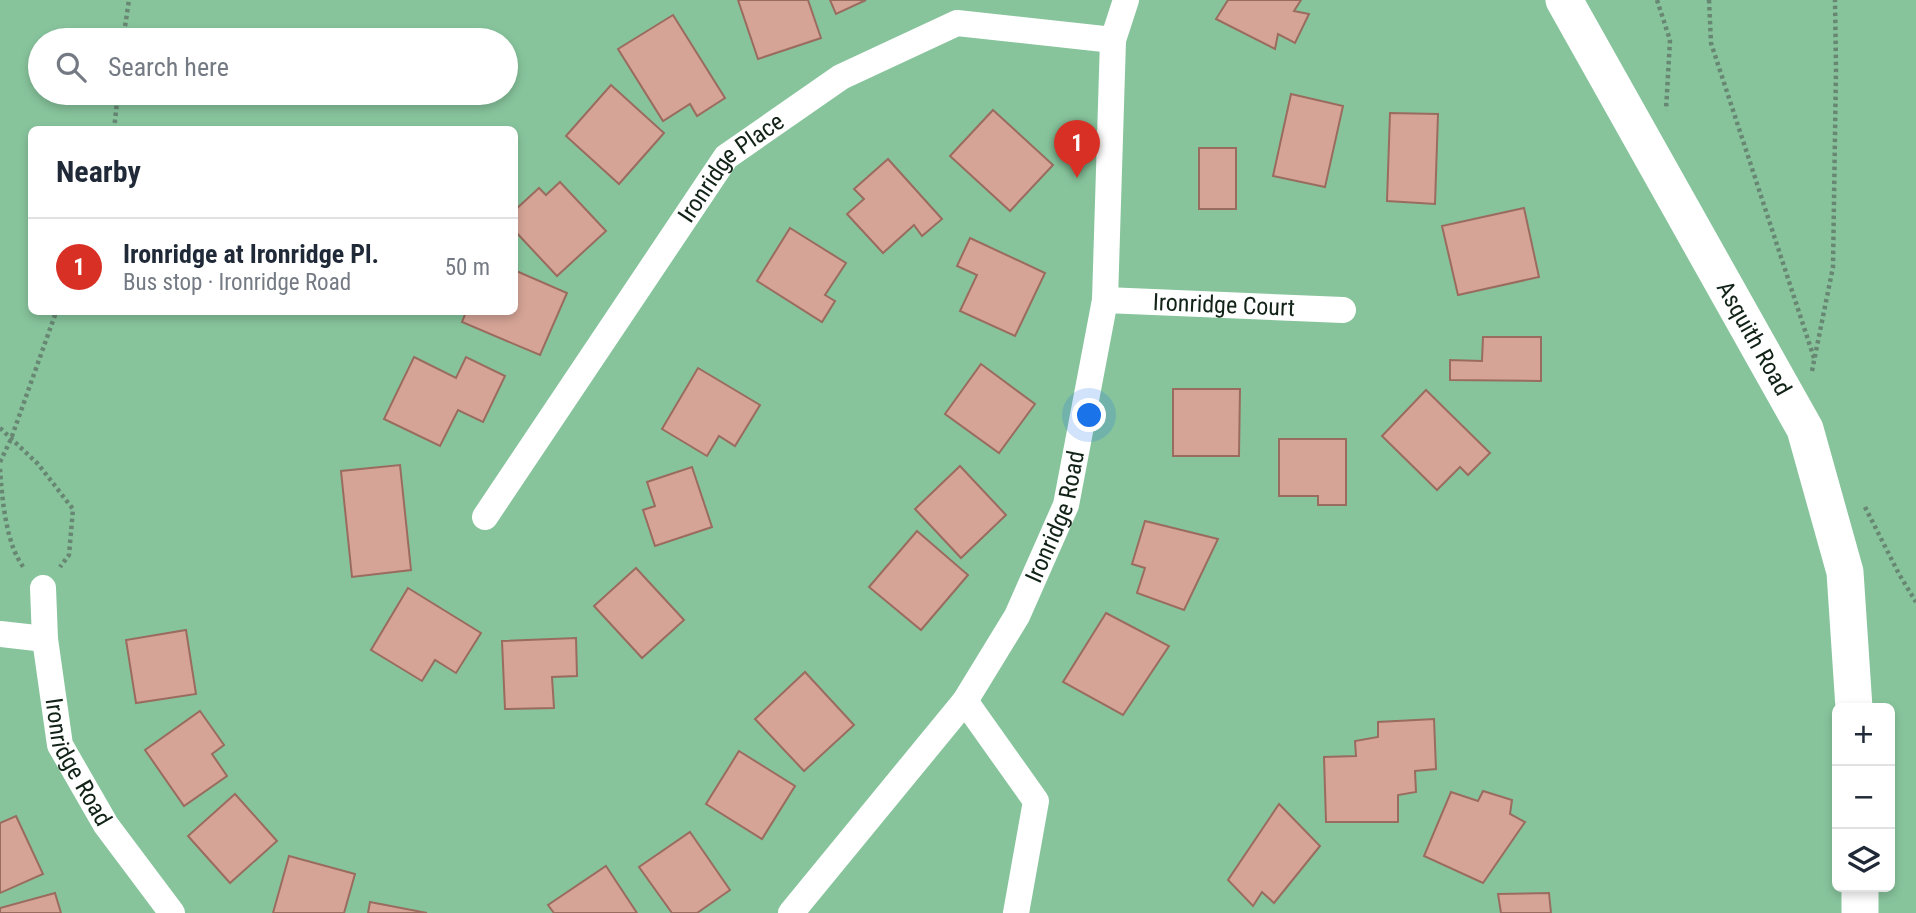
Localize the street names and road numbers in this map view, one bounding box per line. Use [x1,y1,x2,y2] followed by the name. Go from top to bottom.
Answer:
[672,107,789,228] street label: Ironridge Place
[1711,276,1797,400] street label: Asquith Road
[1152,288,1296,322] street label: Ironridge Court
[1020,448,1090,587] street label: Ironridge Road
[40,696,118,831] street label: Ironridge Road

